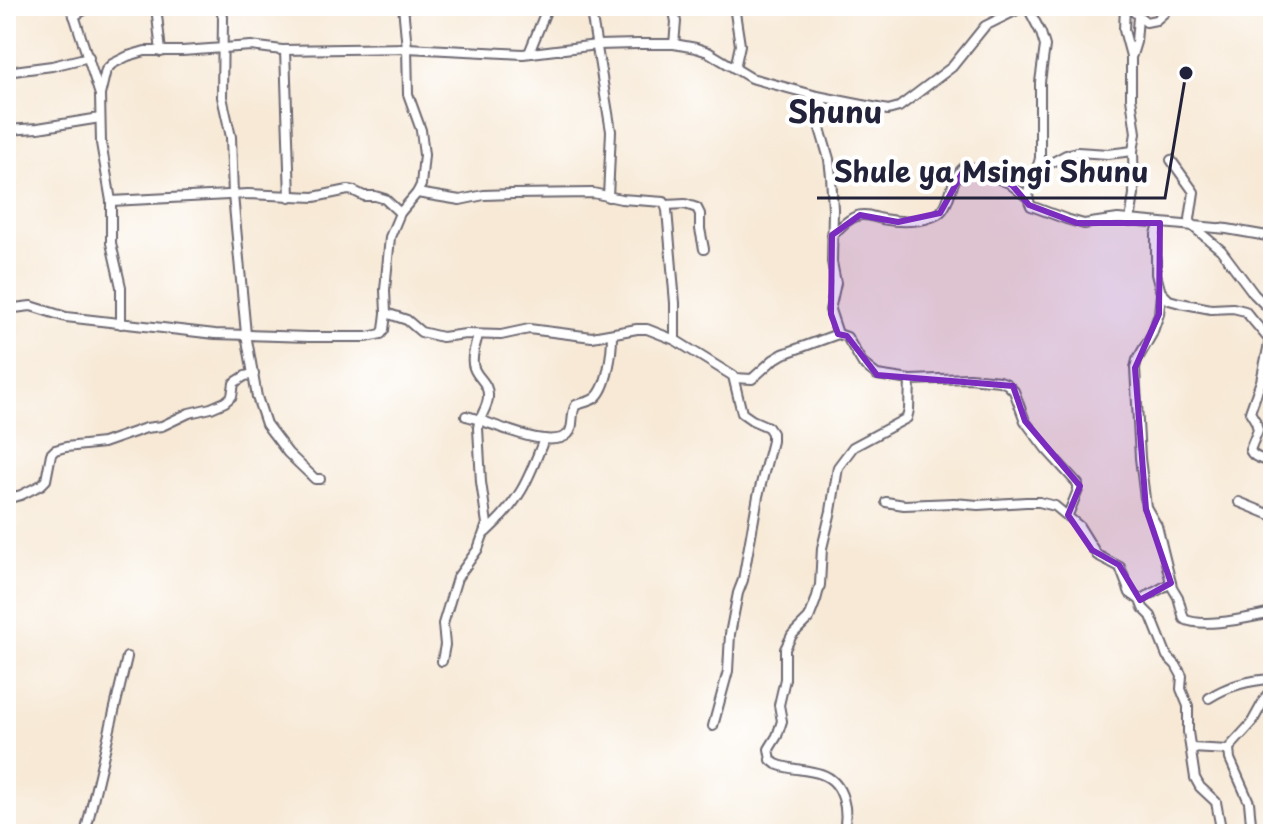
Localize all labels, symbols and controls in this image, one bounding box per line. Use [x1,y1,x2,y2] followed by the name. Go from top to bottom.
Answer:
[788,88,882,133] district label: Shunu
[817,146,1165,198] callout: Shule ya Msingi Shunu
[834,149,1148,192] text: Shule ya Msingi Shunu

